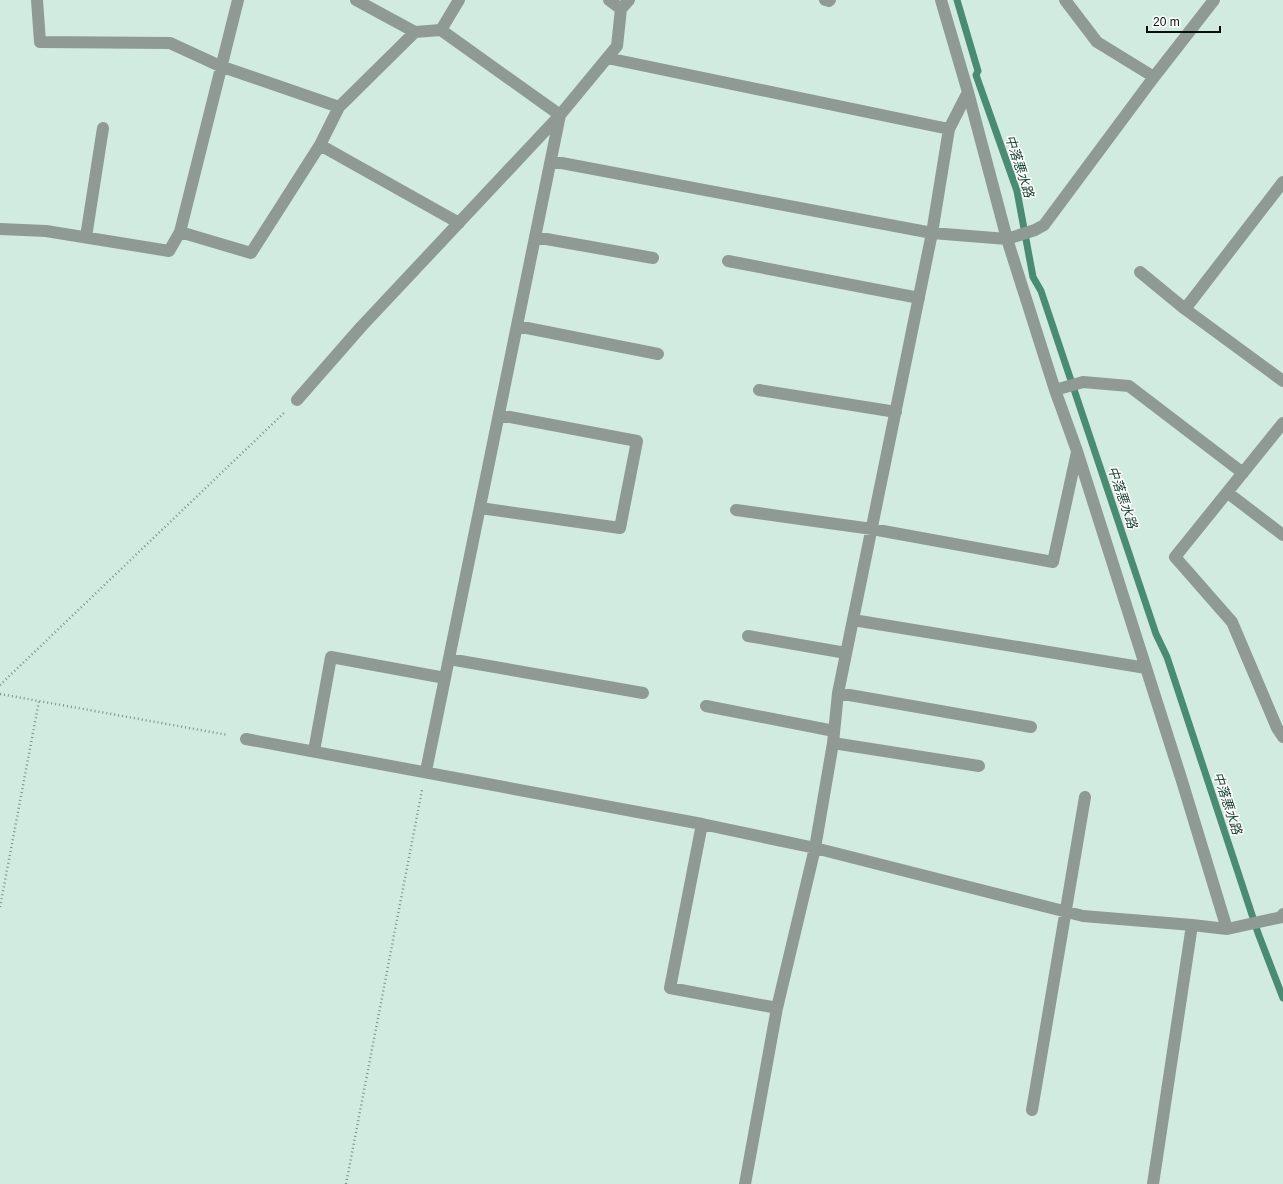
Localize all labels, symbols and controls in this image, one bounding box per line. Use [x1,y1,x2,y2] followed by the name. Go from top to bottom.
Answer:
[1147,8,1220,34] scale bar
[1153,15,1180,29] text: 20 m
[1002,133,1037,200] water label: 中落悪水路
[1105,464,1141,531] water label: 中落悪水路
[1210,770,1245,837] water label: 中落悪水路

